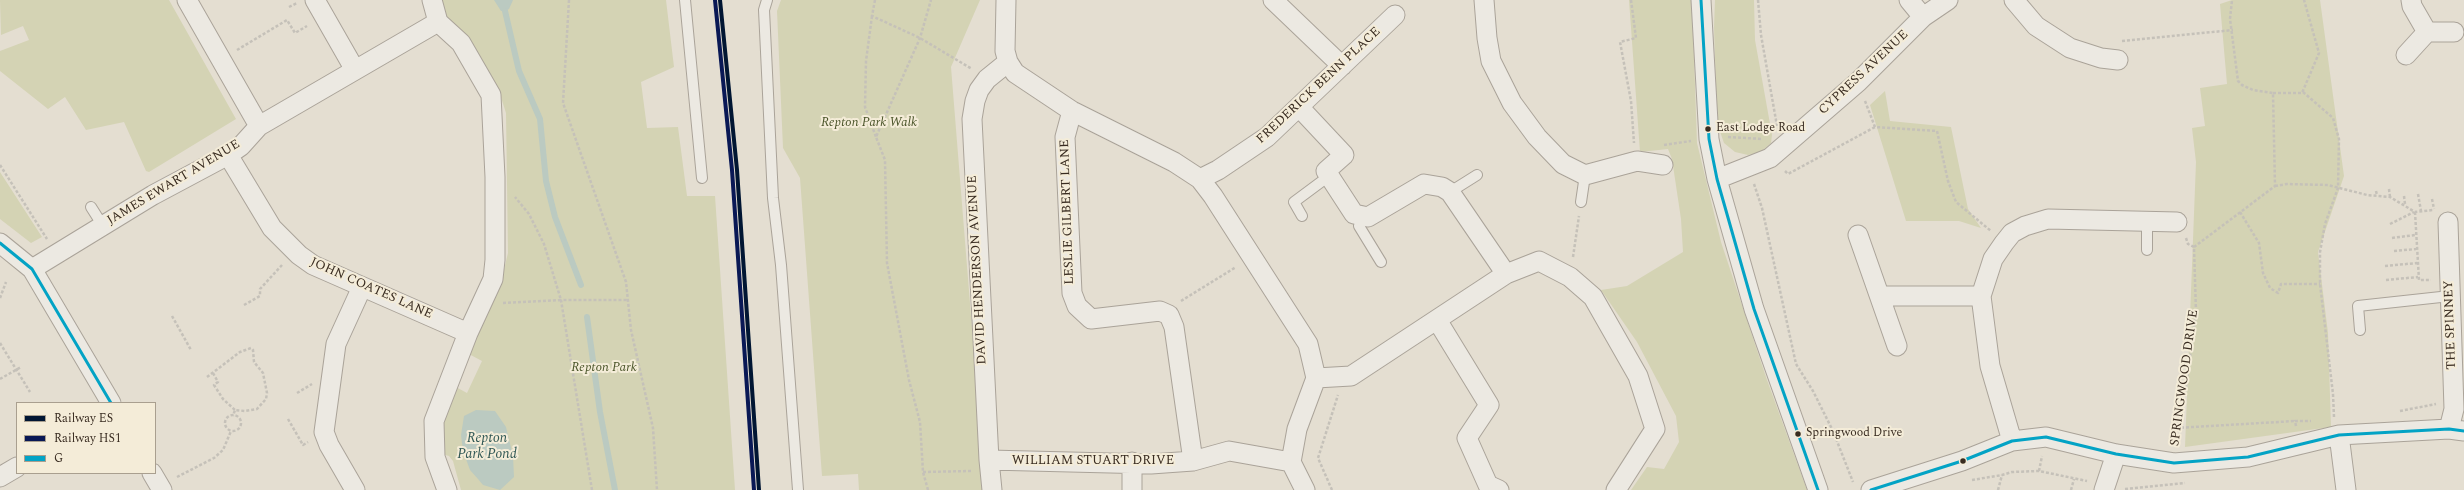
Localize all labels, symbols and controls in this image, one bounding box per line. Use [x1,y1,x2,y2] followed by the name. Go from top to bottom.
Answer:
[1254,24,1384,148] street label: FREDERICK BENN PLACE
[1816,27,1912,119] street label: CYPRESS AVENUE
[821,115,917,131] park label: Repton Park Walk
[1716,122,1805,136] place label: East Lodge Road
[1703,124,1713,134] marker: East Lodge Road
[105,137,243,229] street label: JAMES EWART AVENUE
[1058,139,1078,285] street label: LESLIE GILBERT LANE
[965,175,991,365] street label: DAVID HENDERSON AVENUE
[307,255,435,323] street label: JOHN COATES LANE
[2442,280,2460,370] street label: THE SPINNEY
[2168,309,2202,447] street label: SPRINGWOOD DRIVE
[571,360,637,376] park label: Repton Park
[16,402,156,474] legend
[54,409,113,428] text: Railway ES
[1806,427,1902,441] place label: Springwood Drive
[54,429,121,448] text: Railway HS1
[1793,429,1803,439] marker: Springwood Drive
[457,431,517,464] water label: Repton Park Pond
[54,449,63,468] text: G
[1012,453,1174,469] street label: WILLIAM STUART DRIVE
[1958,456,1968,466] unlabelled marker

